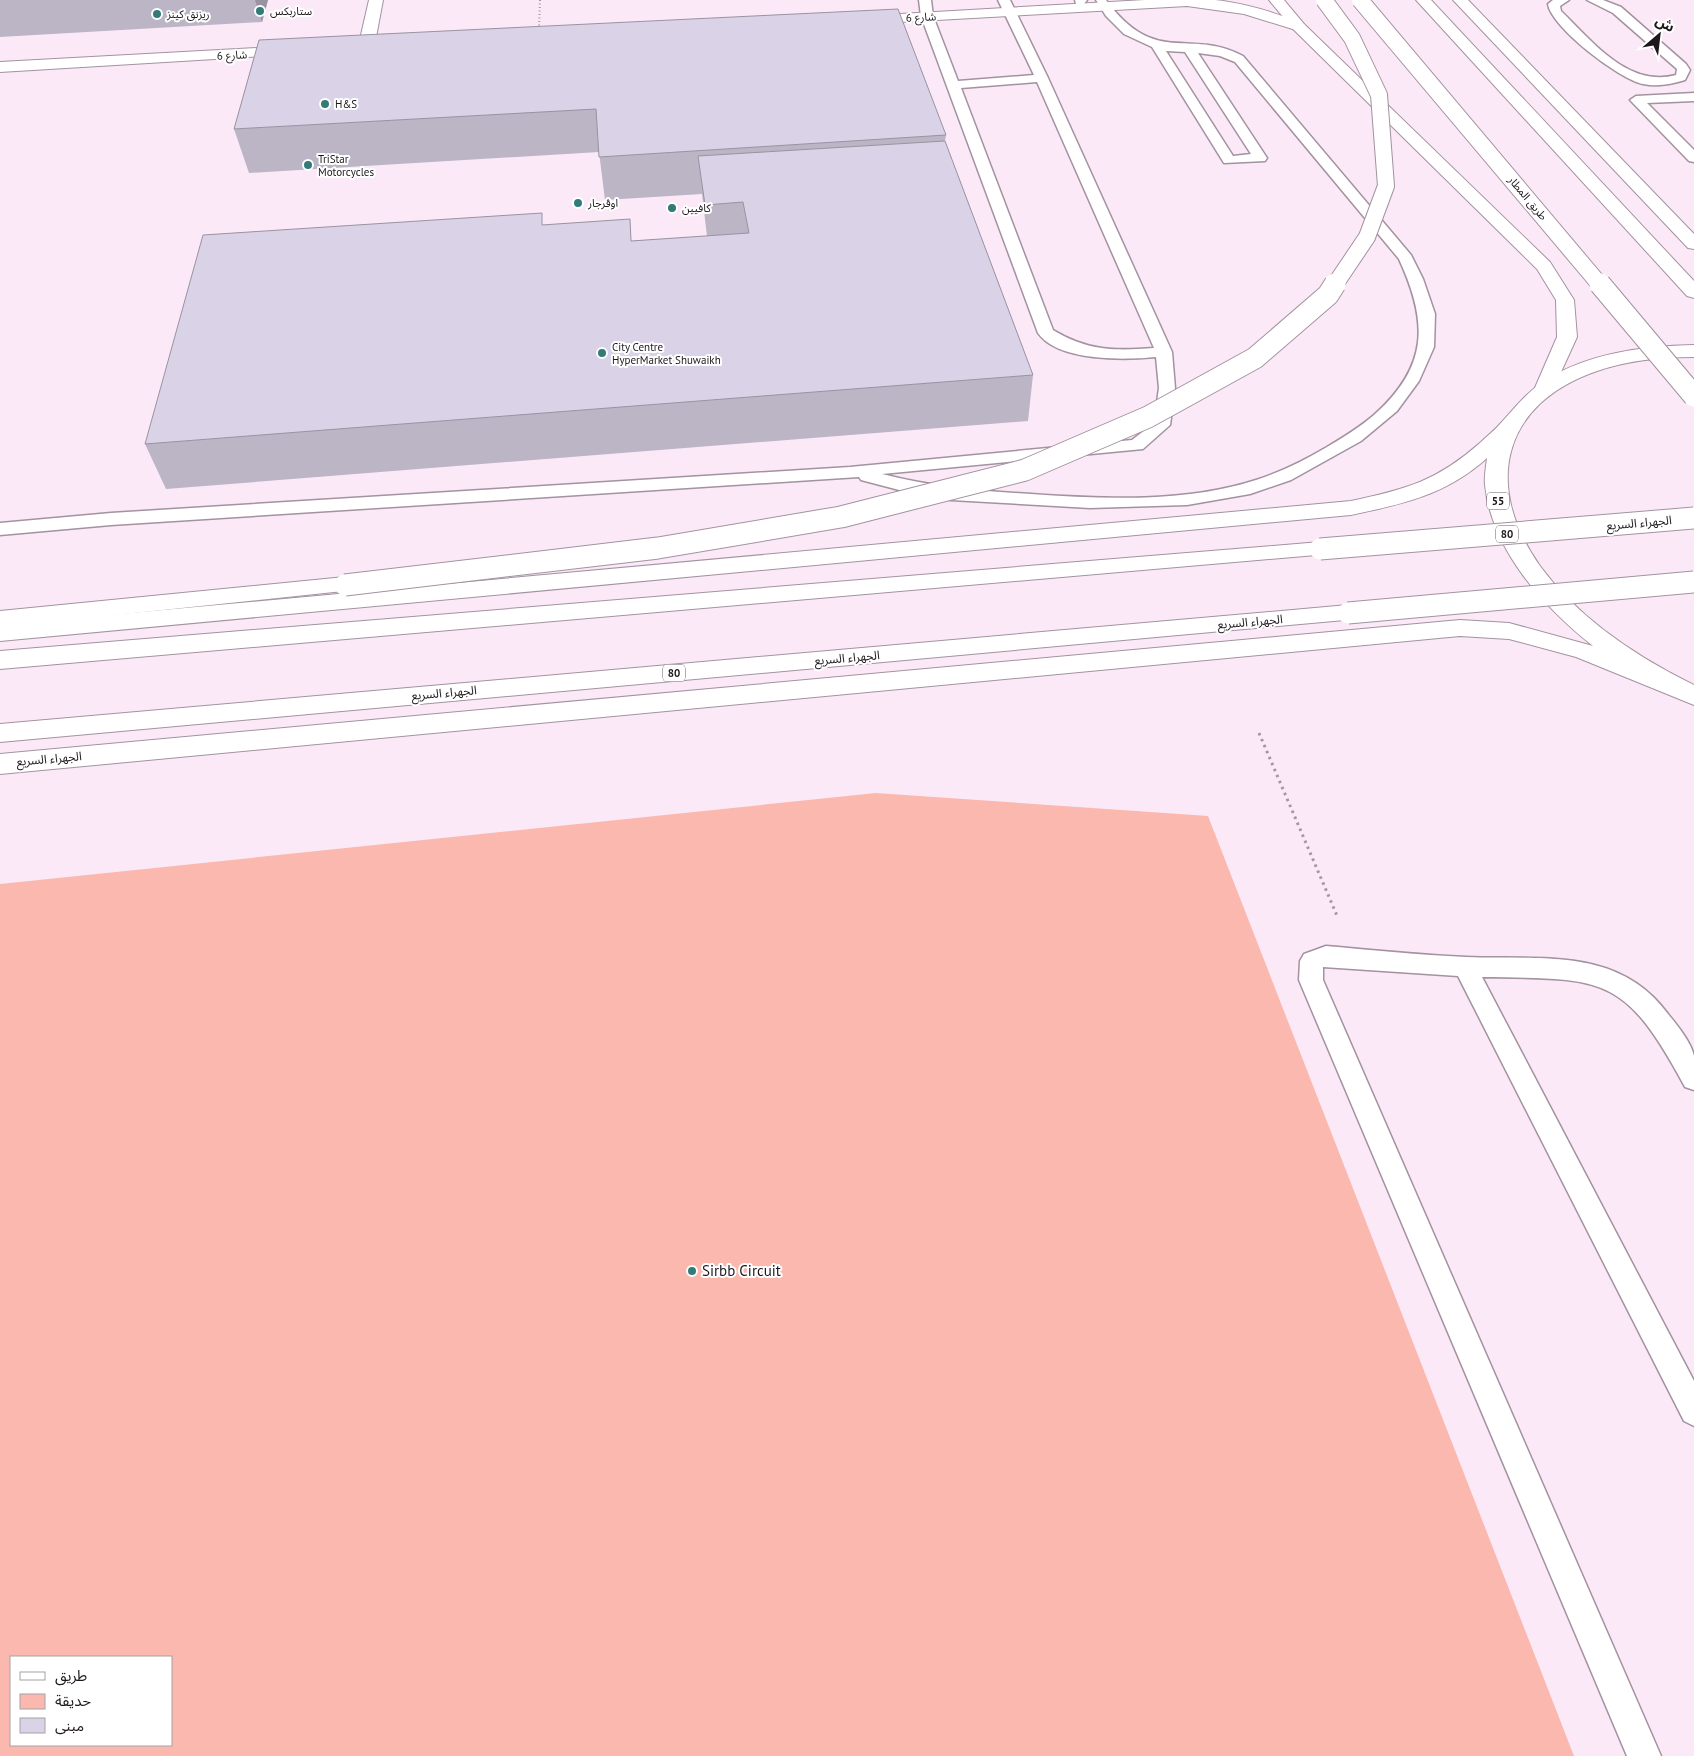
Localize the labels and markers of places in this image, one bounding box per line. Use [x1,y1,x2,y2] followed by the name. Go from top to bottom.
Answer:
[270,4,313,18] place label: ستاربكس
[254,5,266,17] marker: ستاربكس
[166,7,210,21] place label: ريزنق كينز
[151,8,163,20] marker: ريزنق كينز
[335,97,357,111] place label: H&S
[319,98,331,110] marker: H&S
[318,152,374,179] place label: TriStar Motorcycles
[302,159,314,171] marker: TriStar Motorcycles
[587,196,618,210] place label: اوڤرجار
[572,197,584,209] marker: اوڤرجار
[682,201,711,215] place label: كافيين
[666,202,678,214] marker: كافيين
[612,340,721,367] place label: City Centre HyperMarket Shuwaikh
[596,347,608,359] marker: City Centre HyperMarket Shuwaikh
[702,1261,781,1280] place label: Sirbb Circuit
[686,1265,698,1277] marker: Sirbb Circuit

